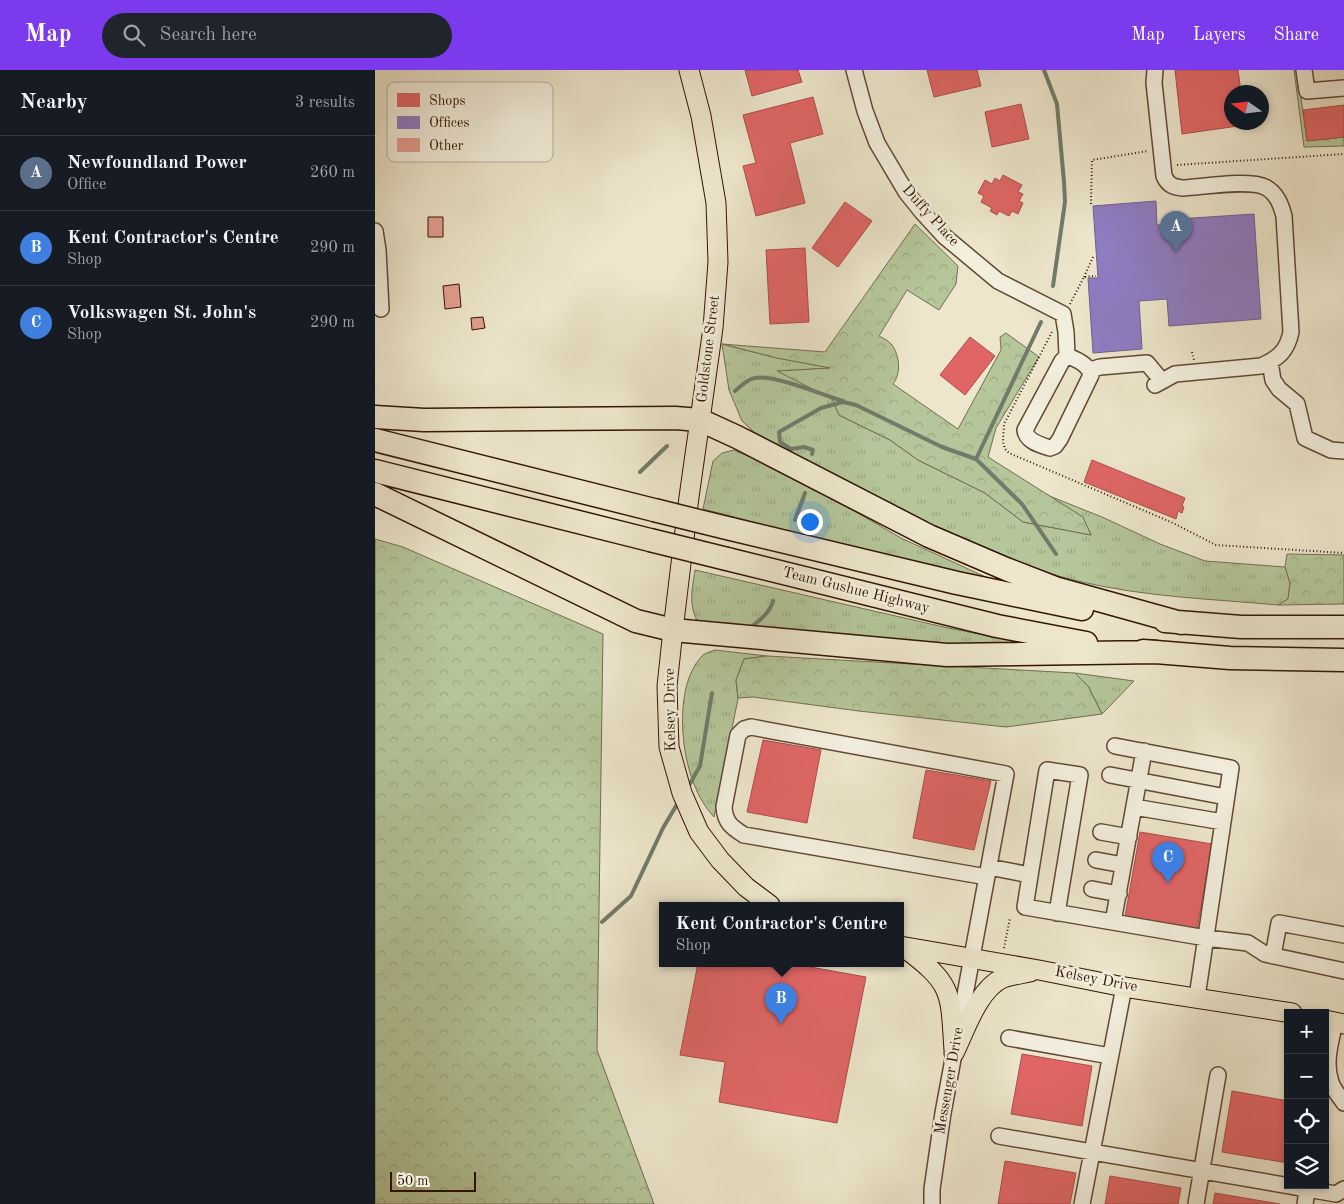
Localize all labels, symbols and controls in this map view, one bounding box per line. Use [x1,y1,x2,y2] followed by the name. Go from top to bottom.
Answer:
[102,13,452,58] search box
[120,21,148,49] icon: search
[25,23,72,47] text: Map
[160,26,257,45] text: Search here
[1131,26,1165,44] text: Map
[1193,26,1245,44] text: Layers
[1273,26,1319,44] text: Share
[387,82,553,162] legend
[1224,85,1269,130] north arrow
[20,92,88,113] text: Nearby
[429,94,466,108] text: Shops
[295,95,355,111] text: 3 results
[429,116,469,130] text: Offices
[429,139,464,153] text: Other
[67,154,247,173] text: Newfoundland Power
[30,165,42,181] text: A
[310,165,355,181] text: 260 m
[67,177,106,193] text: Office
[899,182,961,250] street label: Duffy Place
[1160,211,1192,252] pin: A
[67,229,279,248] text: Kent Contractor's Centre
[30,240,42,256] text: B
[310,240,355,256] text: 290 m
[67,252,102,268] text: Shop
[695,294,723,404] street label: Goldstone Street
[67,304,256,323] text: Volkswagen St. John's
[31,315,41,331] text: C
[310,315,355,331] text: 290 m
[67,327,102,343] text: Shop
[797,509,823,535] your location
[781,565,931,617] street label: Team Gushue Highway
[663,668,679,752] street label: Kelsey Drive
[1152,842,1184,883] pin: C
[659,902,904,967] popup
[676,915,887,934] text: Kent Contractor's Centre
[676,938,710,954] text: Shop
[1053,965,1139,995] street label: Kelsey Drive
[765,983,797,1024] pin: B
[1284,1009,1329,1189] map controls
[1284,1009,1329,1054] button: +
[933,1026,967,1136] street label: Messenger Drive
[1284,1054,1329,1099] button: −
[1284,1099,1329,1144] button: locate
[1284,1144,1329,1189] button: layers
[390,1169,476,1192] scale bar
[397,1174,428,1188] text: 50 m

